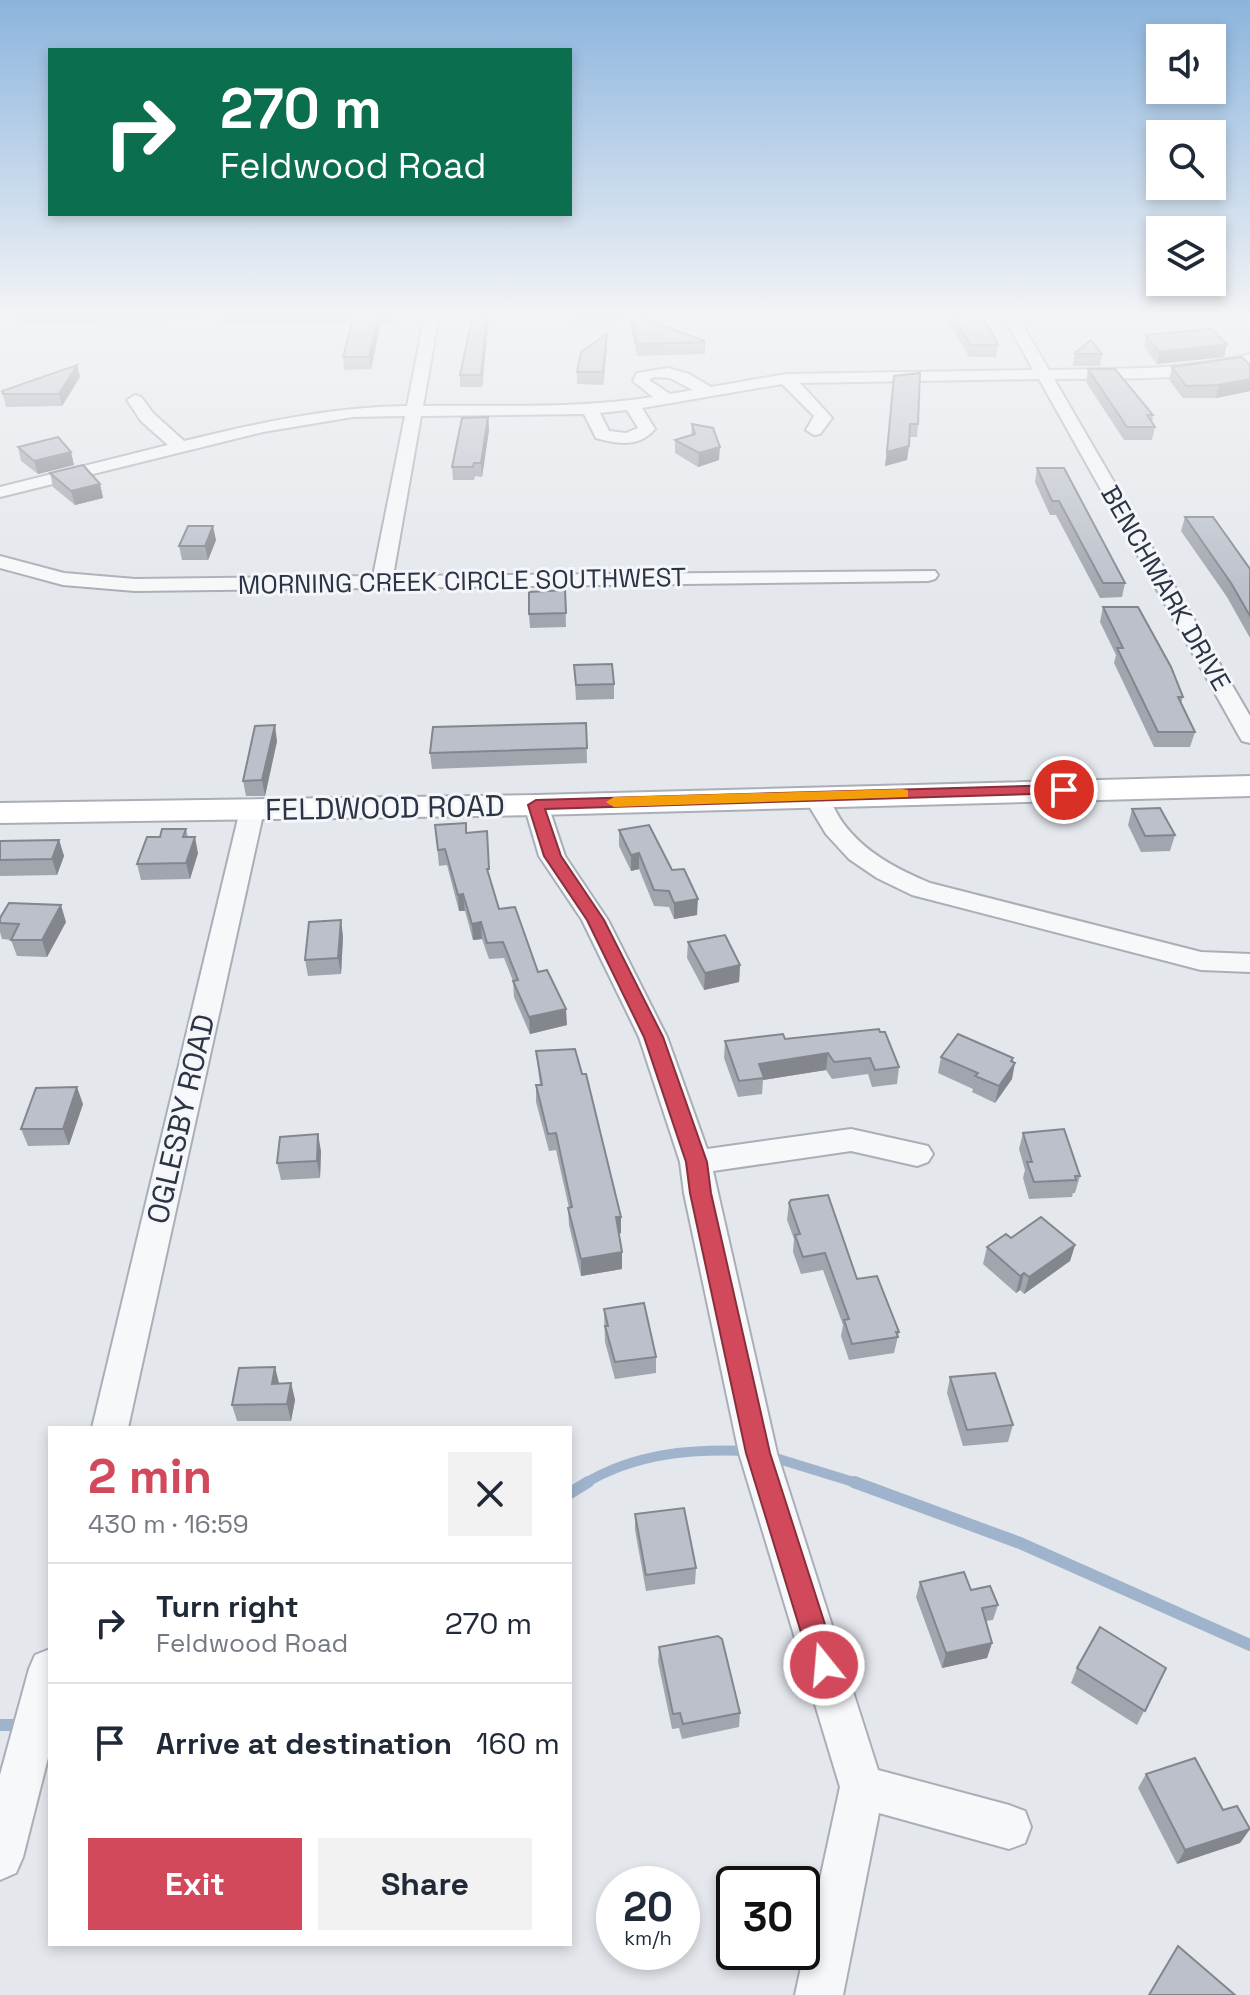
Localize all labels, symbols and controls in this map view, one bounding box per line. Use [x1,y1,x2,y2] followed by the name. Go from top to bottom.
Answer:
[1146,24,1226,296] map controls
[1146,24,1226,104] button: sound
[220,73,382,144] text: 270 m
[88,80,192,184] icon: right
[1146,120,1226,200] button: search
[220,143,486,189] text: Feldwood Road
[1146,216,1226,296] button: layers
[1093,479,1239,697] street label: BENCHMARK DRIVE
[238,560,686,602] street label: MORNING CREEK CIRCLE SOUTHWEST
[1030,756,1098,824] pin
[1042,768,1086,812] icon: arrive
[265,786,505,829] street label: FELDWOOD ROAD
[137,1010,224,1227] street label: OGLESBY ROAD
[88,1446,212,1507] text: 2 min
[448,1452,532,1536] button: close
[88,1507,249,1541] text: 430 m · 16:59
[156,1587,299,1626] text: Turn right
[88,1601,132,1645] icon: right
[445,1604,532,1643] text: 270 m
[782,1623,866,1707] position arrow
[156,1626,348,1660] text: Feldwood Road
[88,1721,132,1765] icon: arrive
[156,1724,452,1763] text: Arrive at destination
[476,1724,560,1763] text: 160 m
[88,1838,302,1930] button: Exit
[318,1838,532,1930] button: Share
[716,1866,820,1970] speed limit sign: 30
[623,1882,673,1933] text: 20
[624,1925,672,1951] text: km/h

